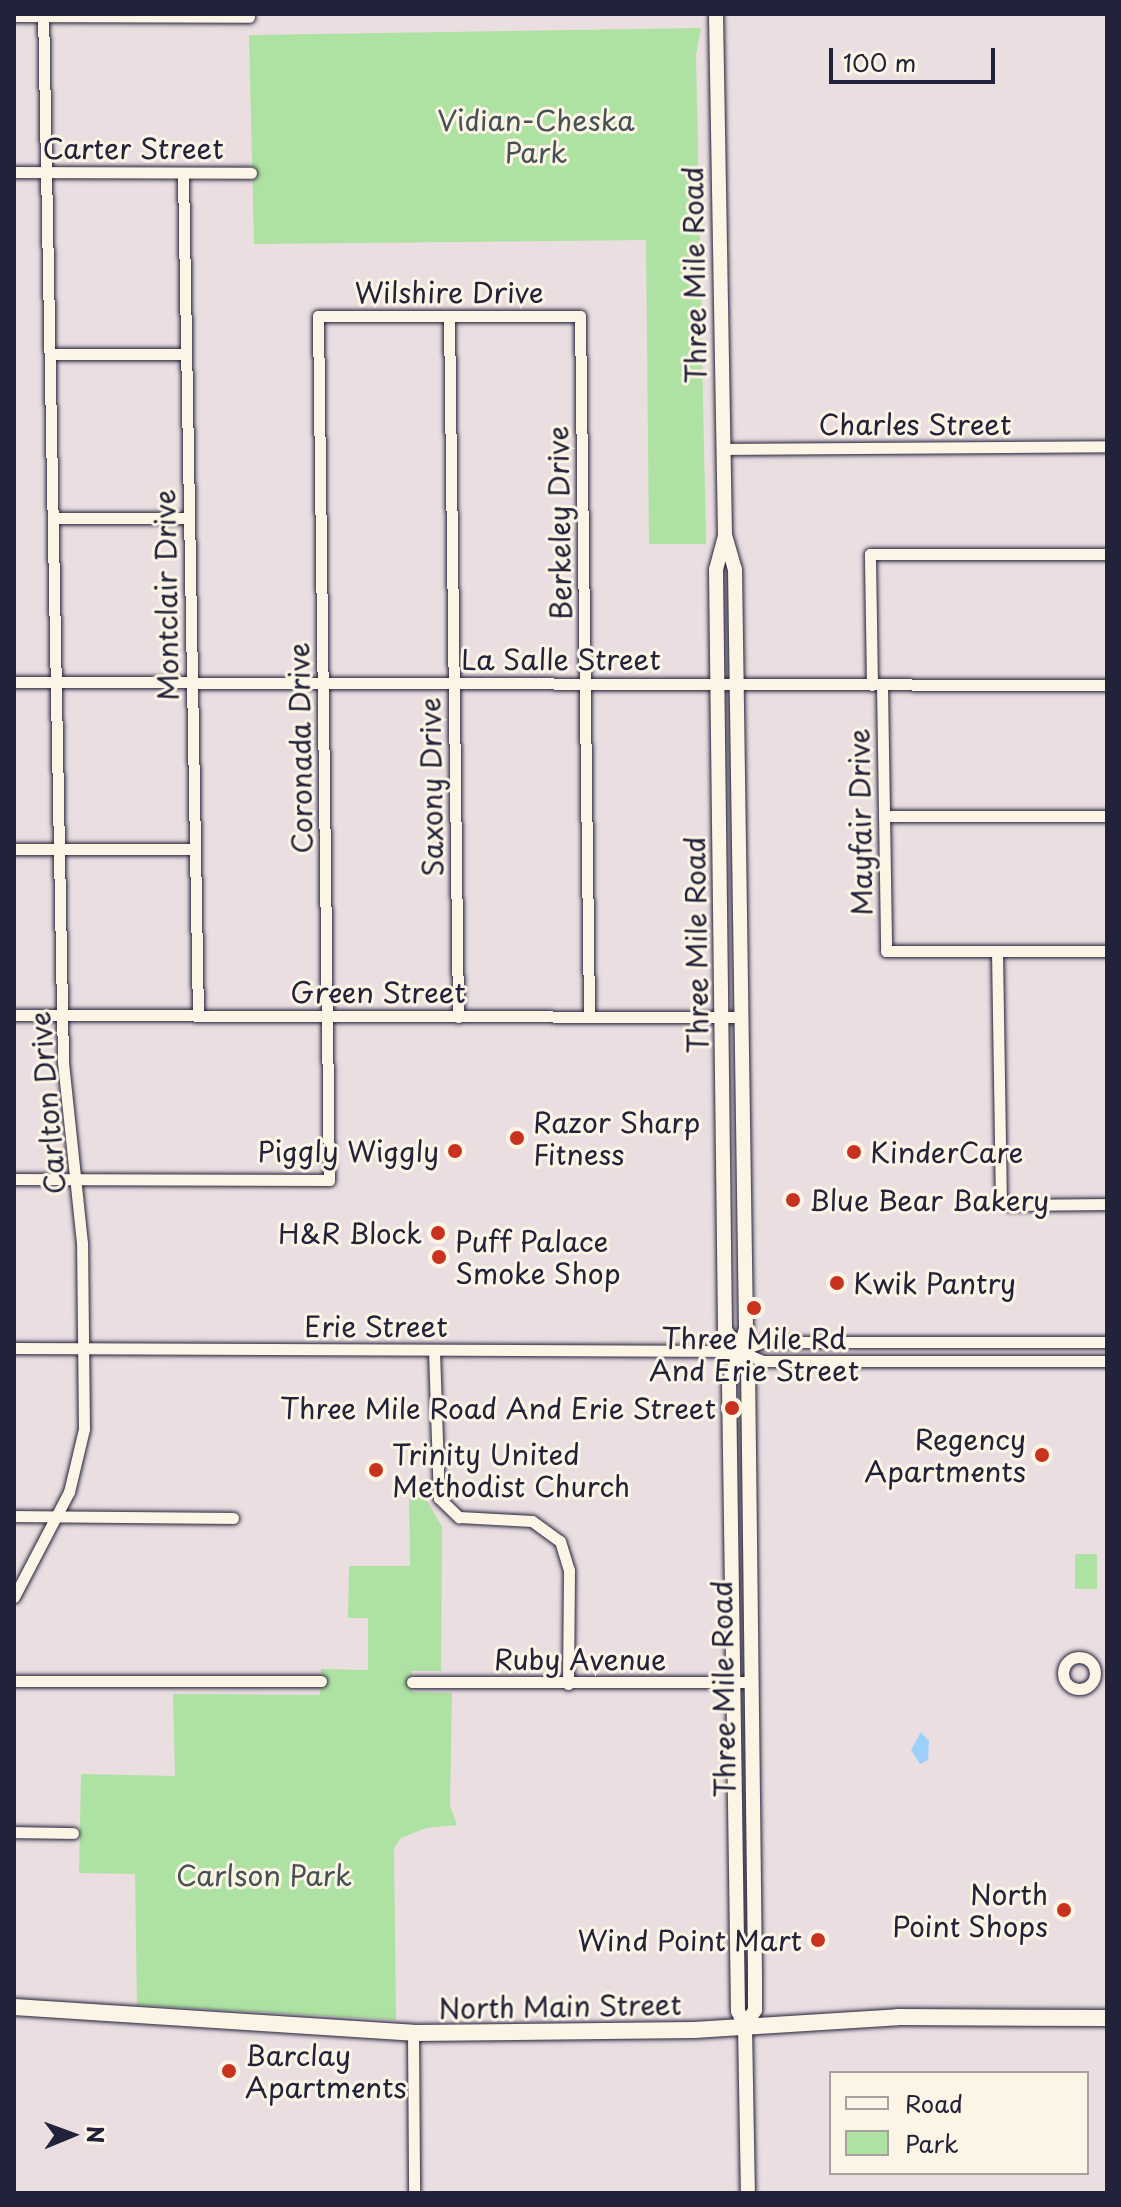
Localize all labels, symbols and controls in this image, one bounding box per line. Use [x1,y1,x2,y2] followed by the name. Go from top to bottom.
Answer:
[833,32,999,82] scale bar
[843,44,916,80] text: 100 m
[437,103,635,169] park label: Vidian-Cheska Park
[41,131,225,165] street label: Carter Street
[675,164,713,386] street label: Three Mile Road
[355,275,543,309] street label: Wilshire Drive
[817,407,1013,441] street label: Charles Street
[540,424,578,622] street label: Berkeley Drive
[147,489,185,701] street label: Montclair Drive
[281,641,319,855] street label: Coronada Drive
[461,642,661,676] street label: La Salle Street
[413,697,449,877] street label: Saxony Drive
[842,727,878,917] street label: Mayfair Drive
[677,834,715,1056] street label: Three Mile Road
[289,975,467,1009] street label: Green Street
[22,1010,72,1196] street label: Carlton Drive
[533,1105,702,1171] place label: Razor Sharp Fitness
[508,1129,526,1147] marker: Razor Sharp Fitness
[258,1134,439,1168] place label: Piggly Wiggly
[870,1135,1023,1169] place label: KinderCare
[446,1142,464,1160] marker: Piggly Wiggly
[845,1143,863,1161] marker: KinderCare
[809,1183,1049,1217] place label: Blue Bear Bakery
[784,1191,802,1209] marker: Blue Bear Bakery
[276,1216,422,1250] place label: H&R Block
[429,1224,447,1242] marker: H&R Block
[455,1224,622,1290] place label: Puff Palace Smoke Shop
[430,1248,448,1266] marker: Puff Palace Smoke Shop
[853,1266,1018,1300] place label: Kwik Pantry
[828,1274,846,1292] marker: Kwik Pantry
[745,1299,763,1317] marker: Three Mile Rd And Erie Street
[304,1309,448,1343] street label: Erie Street
[650,1321,858,1387] place label: Three Mile Rd And Erie Street
[276,1391,716,1425] place label: Three Mile Road And Erie Street
[723,1399,741,1417] marker: Three Mile Road And Erie Street
[864,1422,1026,1488] place label: Regency Apartments
[392,1437,631,1503] place label: Trinity United Methodist Church
[1033,1446,1051,1464] marker: Regency Apartments
[367,1461,385,1479] marker: Trinity United Methodist Church
[704,1578,742,1800] street label: Three Mile Road
[494,1642,666,1676] street label: Ruby Avenue
[176,1858,352,1892] park label: Carlson Park
[890,1877,1048,1943] place label: North Point Shops
[1055,1901,1073,1919] marker: North Point Shops
[576,1923,802,1957] place label: Wind Point Mart
[809,1931,827,1949] marker: Wind Point Mart
[436,1987,684,2025] street label: North Main Street
[245,2038,407,2104] place label: Barclay Apartments
[220,2062,238,2080] marker: Barclay Apartments
[829,2071,1089,2175] legend
[905,2085,963,2121] text: Road
[32,2095,112,2175] north arrow
[905,2125,959,2161] text: Park
[80,2126,113,2144] text: N

